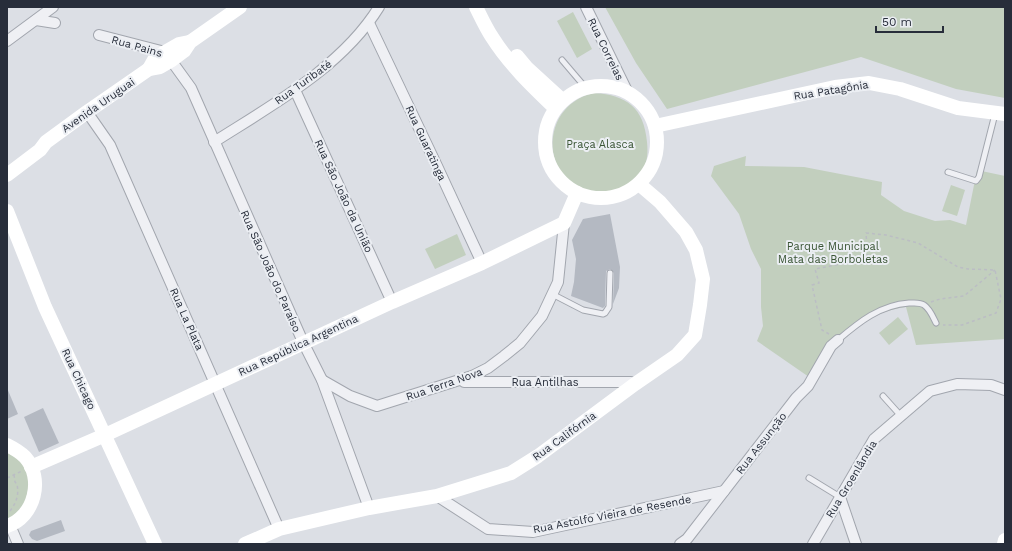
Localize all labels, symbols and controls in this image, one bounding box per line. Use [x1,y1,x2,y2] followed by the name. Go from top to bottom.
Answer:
[876,8,943,34] scale bar
[882,15,912,29] text: 50 m
[585,16,626,83] street label: Rua Correias
[110,33,164,60] street label: Rua Pains
[272,57,334,107] street label: Rua Turibaté
[59,75,137,135] street label: Avenida Uruguai
[793,78,869,103] street label: Rua Patagônia
[402,104,449,183] street label: Rua Guaratinga
[312,138,375,255] street label: Rua São João da União
[566,138,634,151] park label: Praça Alasca
[238,208,303,334] street label: Rua São João do Paraíso
[778,240,888,266] park label: Parque Municipal Mata das Borboletas
[167,286,206,352] street label: Rua La Plata
[236,312,360,379] street label: Rua República Argentina
[59,347,98,412] street label: Rua Chicago
[404,365,484,404] street label: Rua Terra Nova
[512,376,579,389] street label: Rua Antilhas
[530,409,598,464] street label: Rua Califórnia
[733,410,789,477] street label: Rua Assunção
[823,438,880,520] street label: Rua Groenlândia
[532,493,692,536] street label: Rua Astolfo Vieira de Resende

